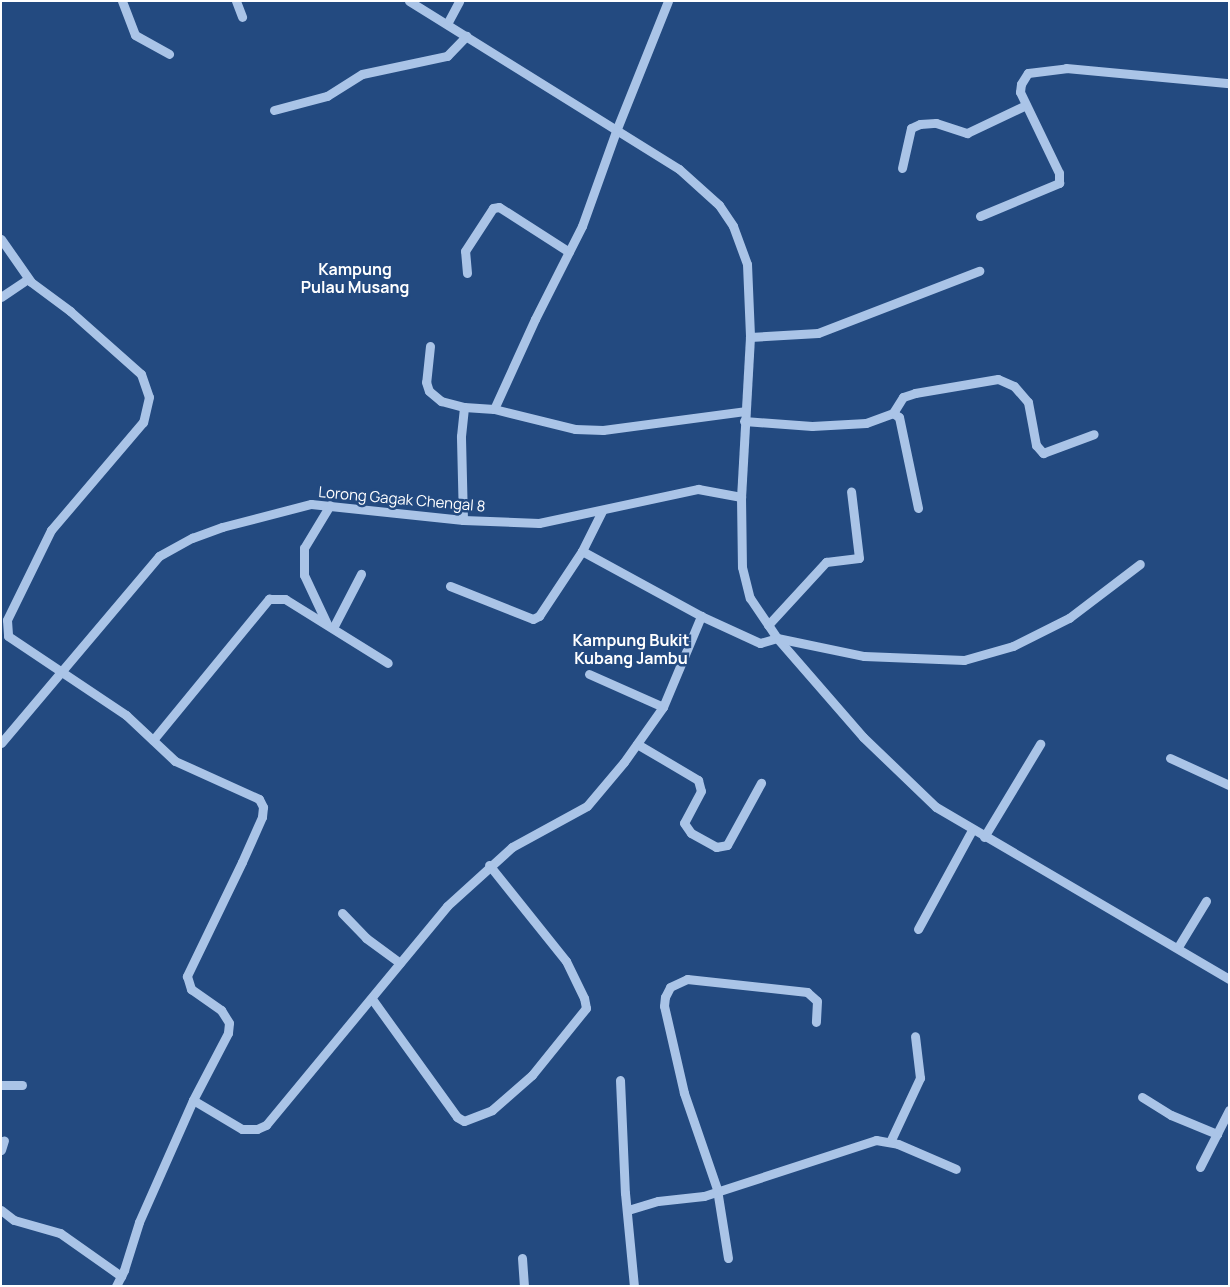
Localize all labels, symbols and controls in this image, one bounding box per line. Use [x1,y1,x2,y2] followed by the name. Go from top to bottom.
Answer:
[301,259,409,297] district label: Kampung Pulau Musang
[318,483,486,515] street label: Lorong Gagak Chengal 8
[572,630,690,668] district label: Kampung Bukit Kubang Jambu

